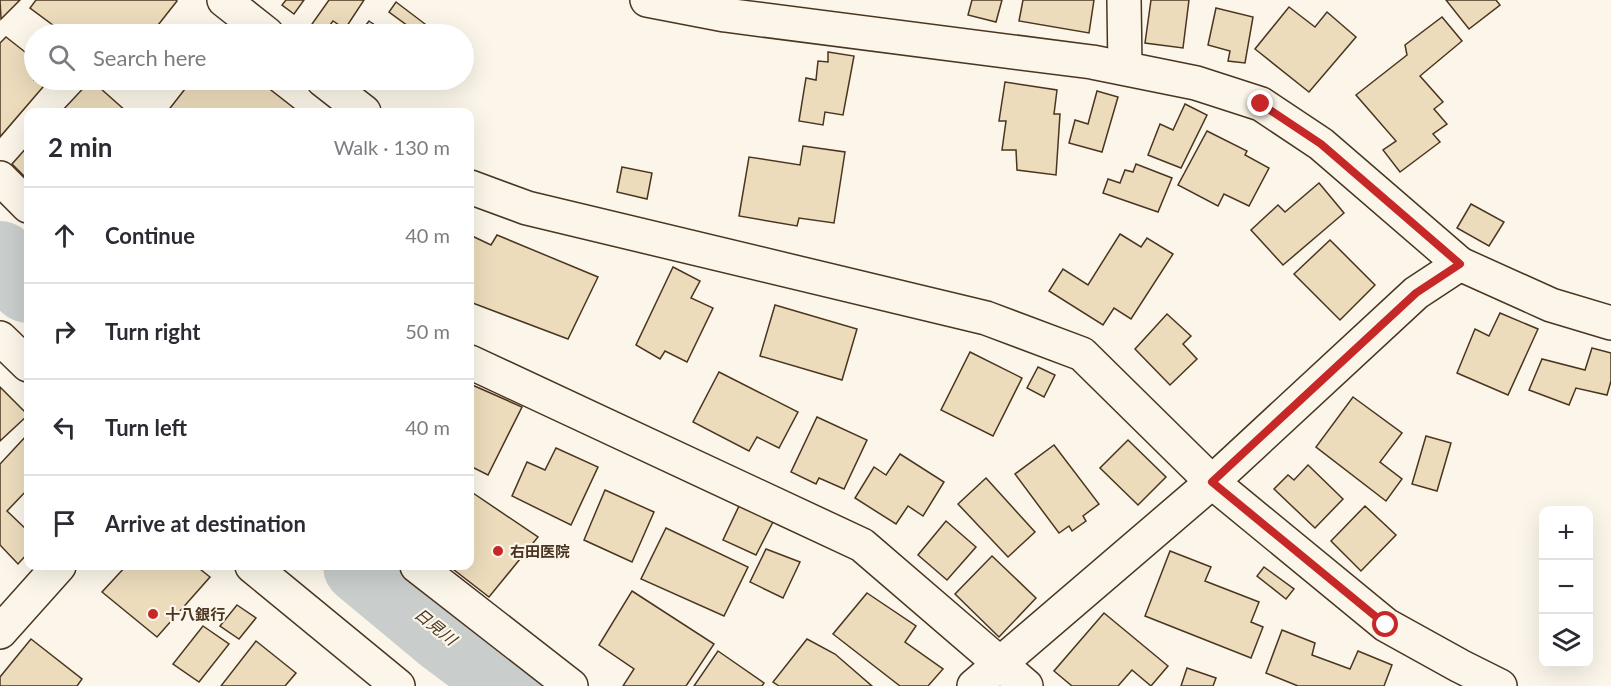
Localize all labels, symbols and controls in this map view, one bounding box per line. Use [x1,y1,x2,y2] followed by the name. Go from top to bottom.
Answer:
[24,24,474,90] search box
[45,41,78,74] icon: search
[93,44,206,71] text: Search here
[1247,90,1273,116] route end
[48,131,112,163] text: 2 min
[334,135,450,159] text: Walk · 130 m
[48,219,81,252] icon: ahead
[105,222,195,249] text: Continue
[405,223,450,247] text: 40 m
[48,315,81,348] icon: right
[105,318,200,345] text: Turn right
[405,319,450,343] text: 50 m
[48,411,81,444] icon: left
[105,414,187,441] text: Turn left
[405,415,450,439] text: 40 m
[1539,506,1593,668] map controls
[1539,506,1593,560] button: +
[48,507,81,540] icon: arrive
[105,510,306,537] text: Arrive at destination
[510,542,570,560] place label: 右田医院
[491,544,505,558] marker: 右田医院
[1539,560,1593,614] button: −
[411,604,462,650] water label: 日見川
[165,605,225,623] place label: 十八銀行
[146,607,160,621] marker: 十八銀行
[1372,611,1398,637] route start
[1539,614,1593,668] button: layers

